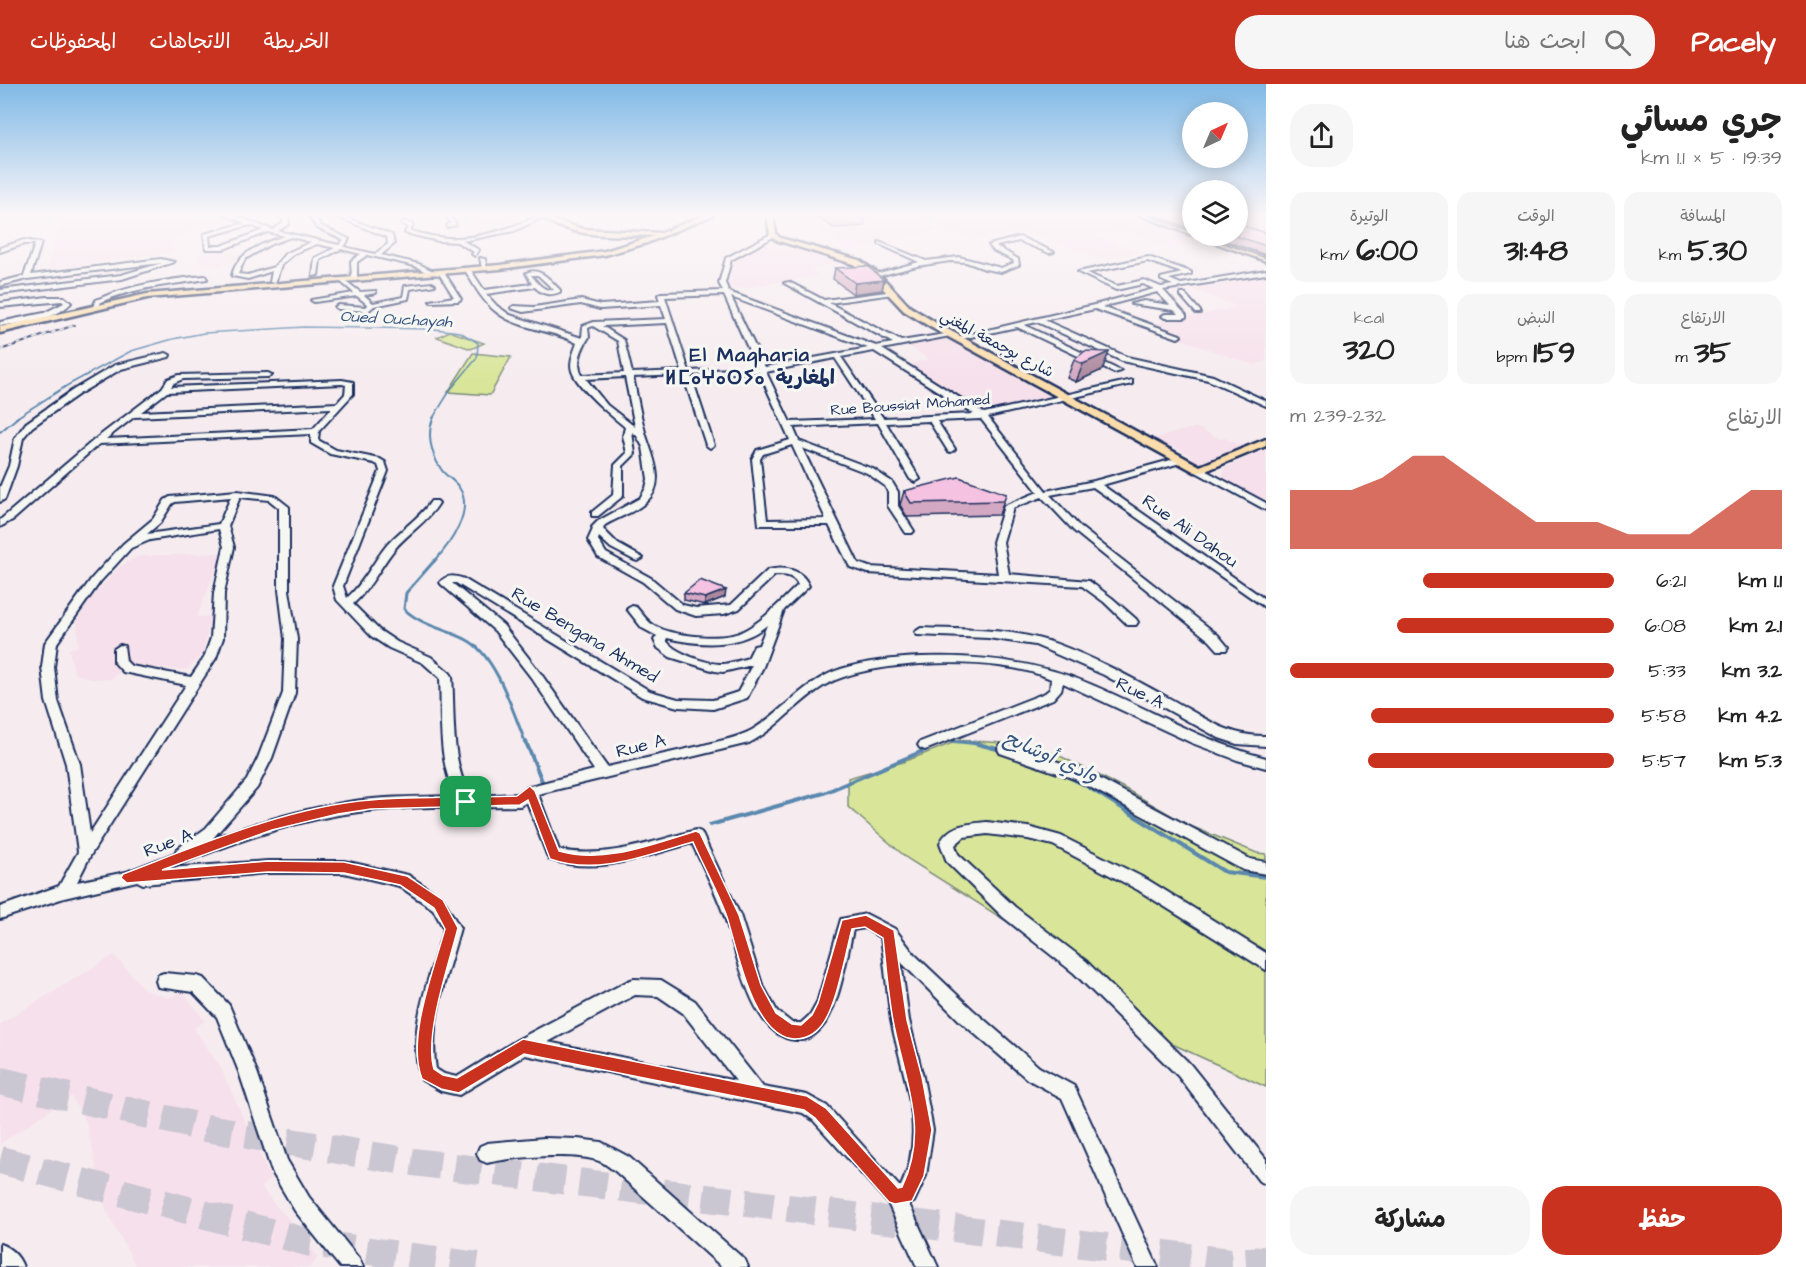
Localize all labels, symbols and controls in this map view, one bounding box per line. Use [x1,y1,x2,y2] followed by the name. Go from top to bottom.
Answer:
[1235,15,1655,69] search box
[1691,23,1776,62] text: Pacely
[1504,26,1586,57] text: ابحث هنا
[1601,26,1634,59] icon: search
[30,27,116,56] text: المحفوظات
[149,27,231,56] text: الاتجاهات
[264,27,329,56] text: الخريطة
[1620,98,1782,144] text: جري مسائي
[1182,102,1248,168] north arrow
[1182,102,1248,246] map controls
[1290,104,1353,167] button: share
[1641,144,1782,172] text: 19:39 · 5 × 1.1 km
[1182,180,1248,246] button: layers
[1350,205,1388,227] text: الوتيرة
[1517,205,1555,227] text: الوقت
[1680,205,1726,227] text: المسافة
[1356,230,1418,272] text: 6:00
[1504,230,1568,272] text: 31:48
[1688,230,1747,272] text: 5.30
[1320,244,1356,266] text: /km
[1659,244,1688,266] text: km
[339,305,454,334] water label: Oued Ouchayah
[936,305,1057,384] street label: شارع بوجمعة المغني
[1354,307,1384,329] text: kcal
[1517,307,1555,329] text: النبض
[1681,307,1725,329] text: الارتفاع
[1343,329,1395,371] text: 320
[1533,332,1575,374] text: 159
[1694,332,1731,374] text: 35
[665,341,835,392] district label: El Magharia ⵍⵎⴰⵖⴰⵔⵢⴰ المغارية
[1497,346,1533,368] text: bpm
[1675,346,1694,368] text: m
[830,389,991,421] street label: Rue Boussiat Mohamed
[1290,402,1386,430] text: 232–239 m
[1726,404,1782,432] text: الارتفاع
[1137,489,1243,573] street label: Rue Ali Dahou
[1656,567,1686,595] text: 6:21
[1738,567,1782,595] text: 1.1 km
[506,581,663,690] street label: Rue Bengana Ahmed
[1645,612,1686,640] text: 6:08
[1729,612,1782,640] text: 2.1 km
[1648,657,1686,685] text: 5:33
[1722,657,1782,685] text: 3.2 km
[1112,671,1169,715] street label: Rue A
[1641,702,1686,730] text: 5:58
[1718,702,1782,730] text: 4.2 km
[1000,724,1103,790] water label: وادي أوشايح
[613,728,669,764] street label: Rue A
[1642,747,1686,775] text: 5:57
[1719,747,1782,775] text: 5.3 km
[440,776,491,827] pin
[449,785,482,818] icon: arrive
[140,822,196,864] street label: Rue A
[1290,1186,1530,1255] button: مشاركة
[1542,1186,1782,1255] button: حفظ

